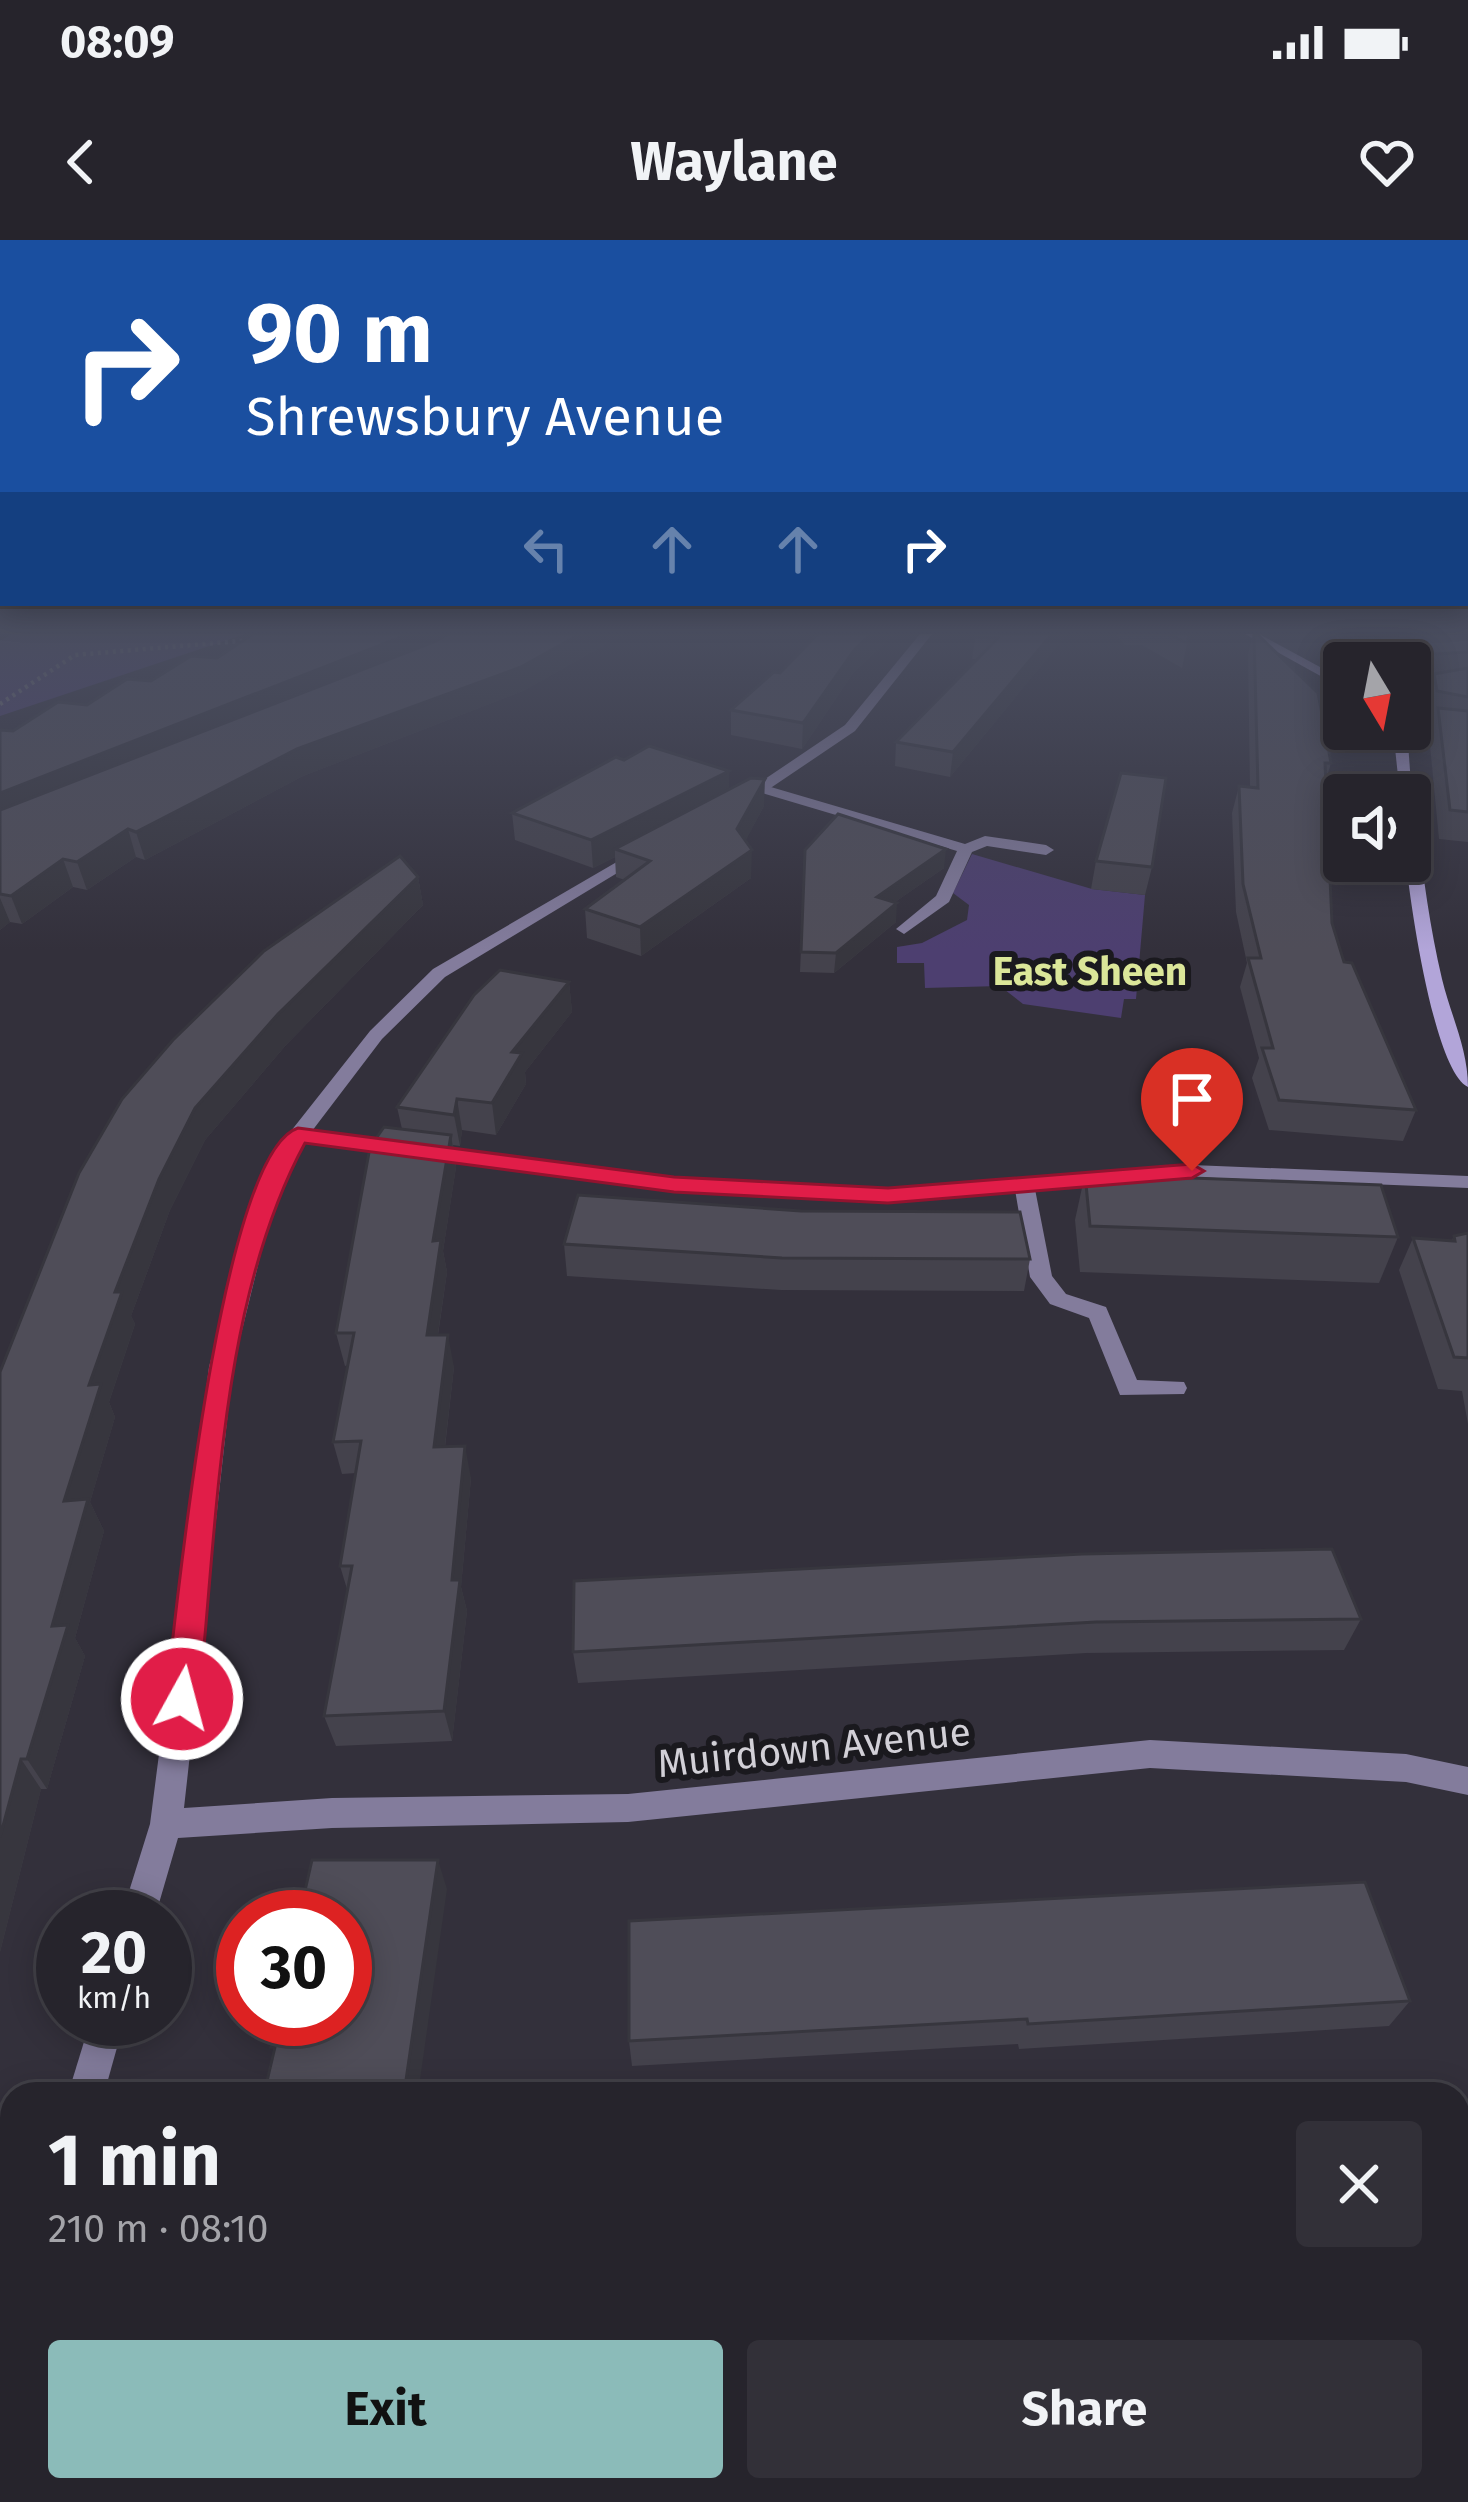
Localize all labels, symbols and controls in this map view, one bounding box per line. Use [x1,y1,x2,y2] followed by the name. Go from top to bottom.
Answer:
[60,15,174,69] text: 08:09
[48,129,114,195] icon: back
[1354,129,1420,195] icon: heart
[630,130,838,194] text: Waylane
[246,283,433,384] text: 90 m
[48,288,204,444] icon: right
[246,385,724,449] text: Shrewsbury Avenue
[513,516,579,582] icon: left
[639,516,705,582] icon: ahead
[765,516,831,582] icon: ahead
[891,516,957,582] icon: right
[1323,642,1431,750] north arrow
[1323,642,1431,882] map controls
[1323,774,1431,882] button: sound
[993,949,1187,995] district label: East Sheen
[1141,1048,1243,1171] pin
[1159,1066,1225,1132] icon: arrive
[119,1636,245,1762] position arrow
[655,1709,973,1787] street label: Muirdown Avenue
[216,1890,372,2046] speed limit sign: 30
[81,1917,147,1989] text: 20
[77,1980,151,2016] text: km/h
[48,2118,221,2204] text: 1 min
[1296,2121,1422,2247] button: close
[48,2206,268,2252] text: 210 m · 08:10
[48,2340,723,2478] button: Exit
[747,2340,1422,2478] button: Share

